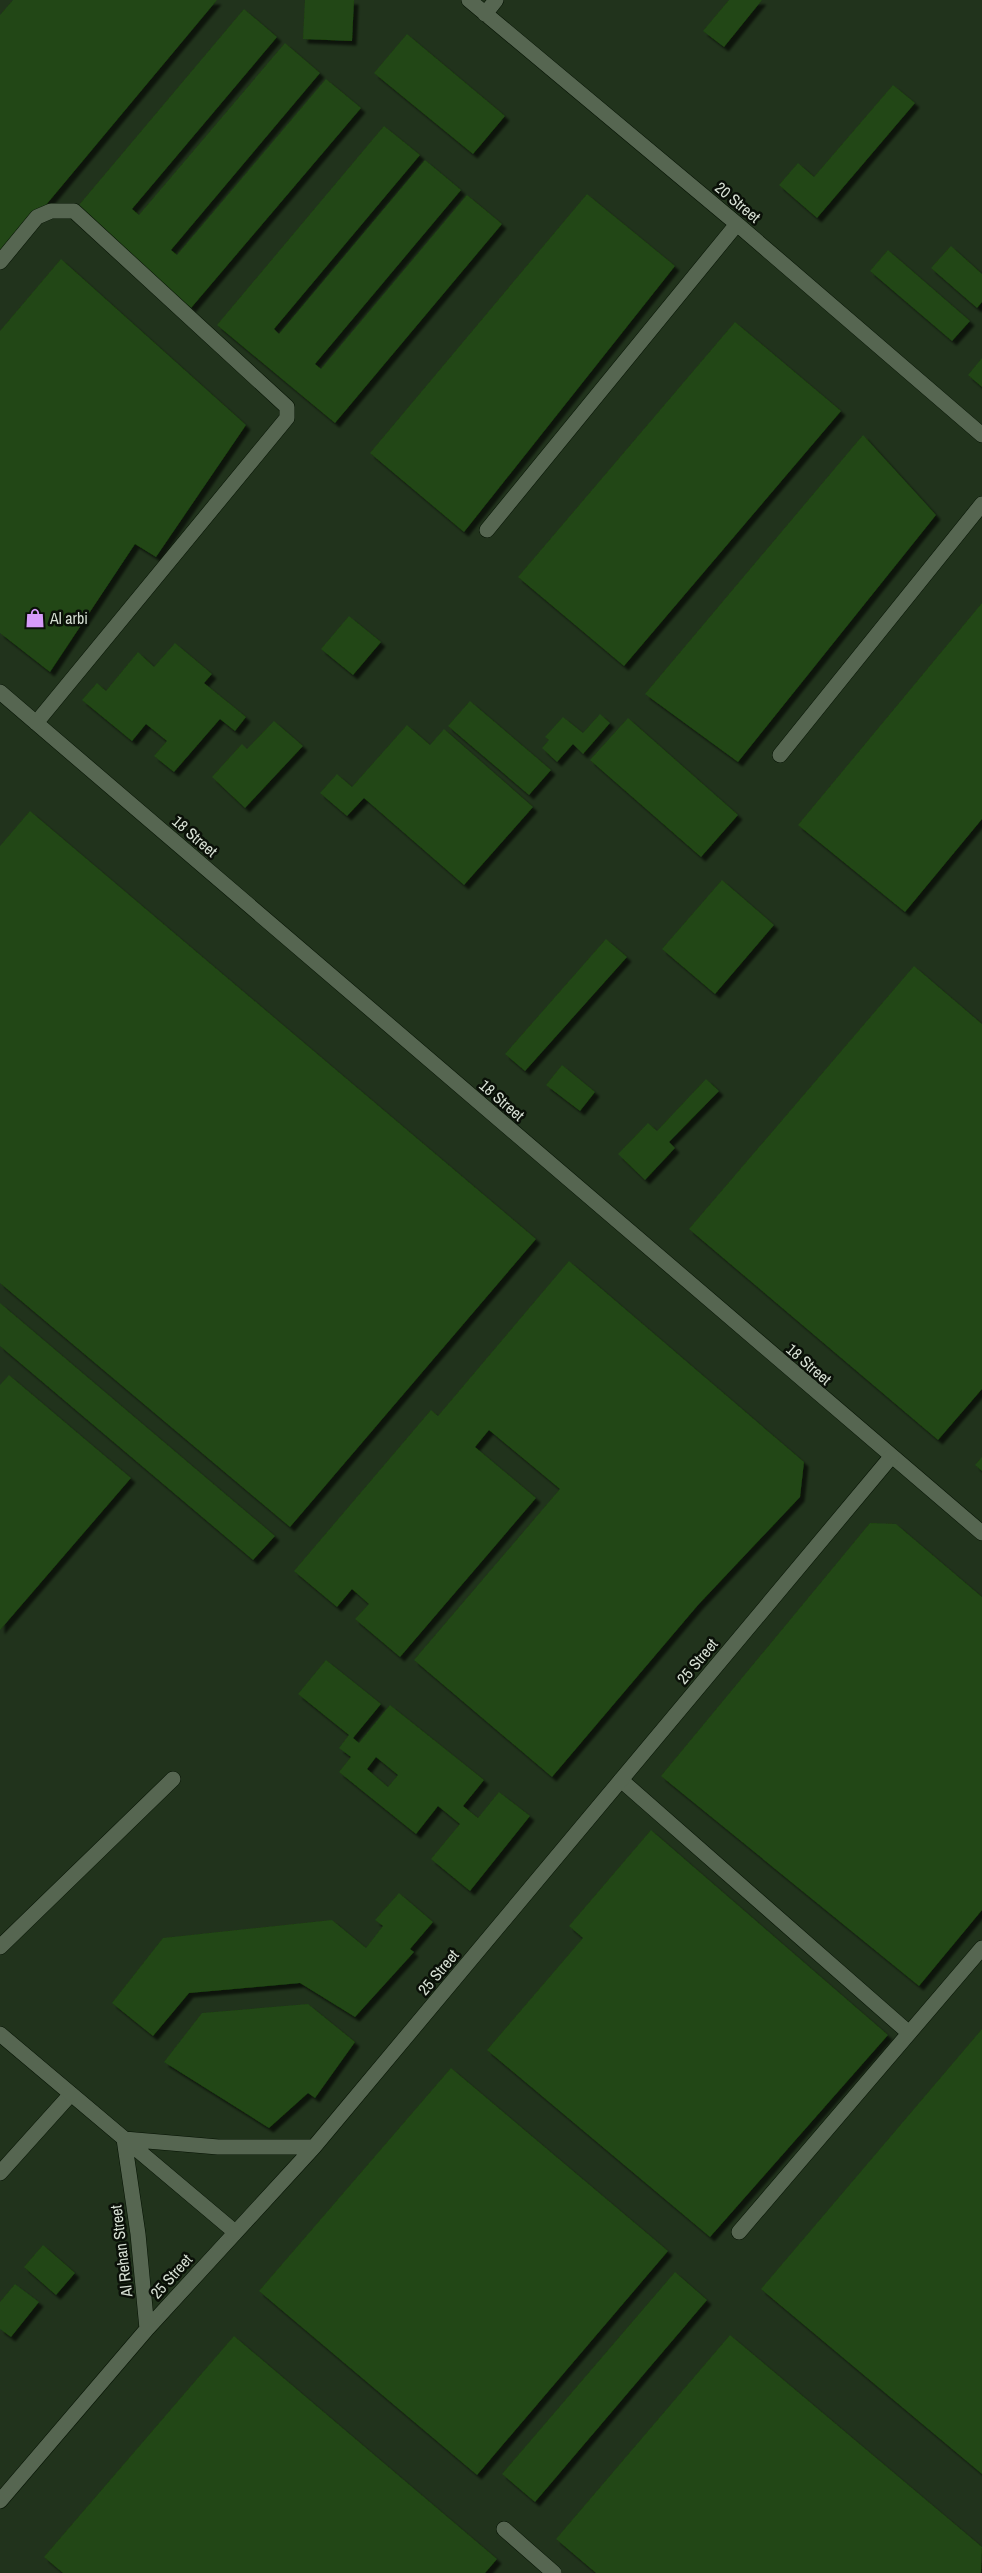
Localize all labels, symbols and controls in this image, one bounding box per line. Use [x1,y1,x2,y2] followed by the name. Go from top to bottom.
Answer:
[711,176,766,228] street label: 20 Street
[24,607,46,629] shop icon: Al arbi
[49,607,88,629] place label: Al arbi
[168,810,223,862] street label: 18 Street
[475,1074,530,1126] street label: 18 Street
[782,1338,837,1390] street label: 18 Street
[671,1633,723,1688] street label: 25 Street
[412,1944,464,1999] street label: 25 Street
[104,2203,138,2299] street label: Al Rehan Street
[145,2249,197,2303] street label: 25 Street

